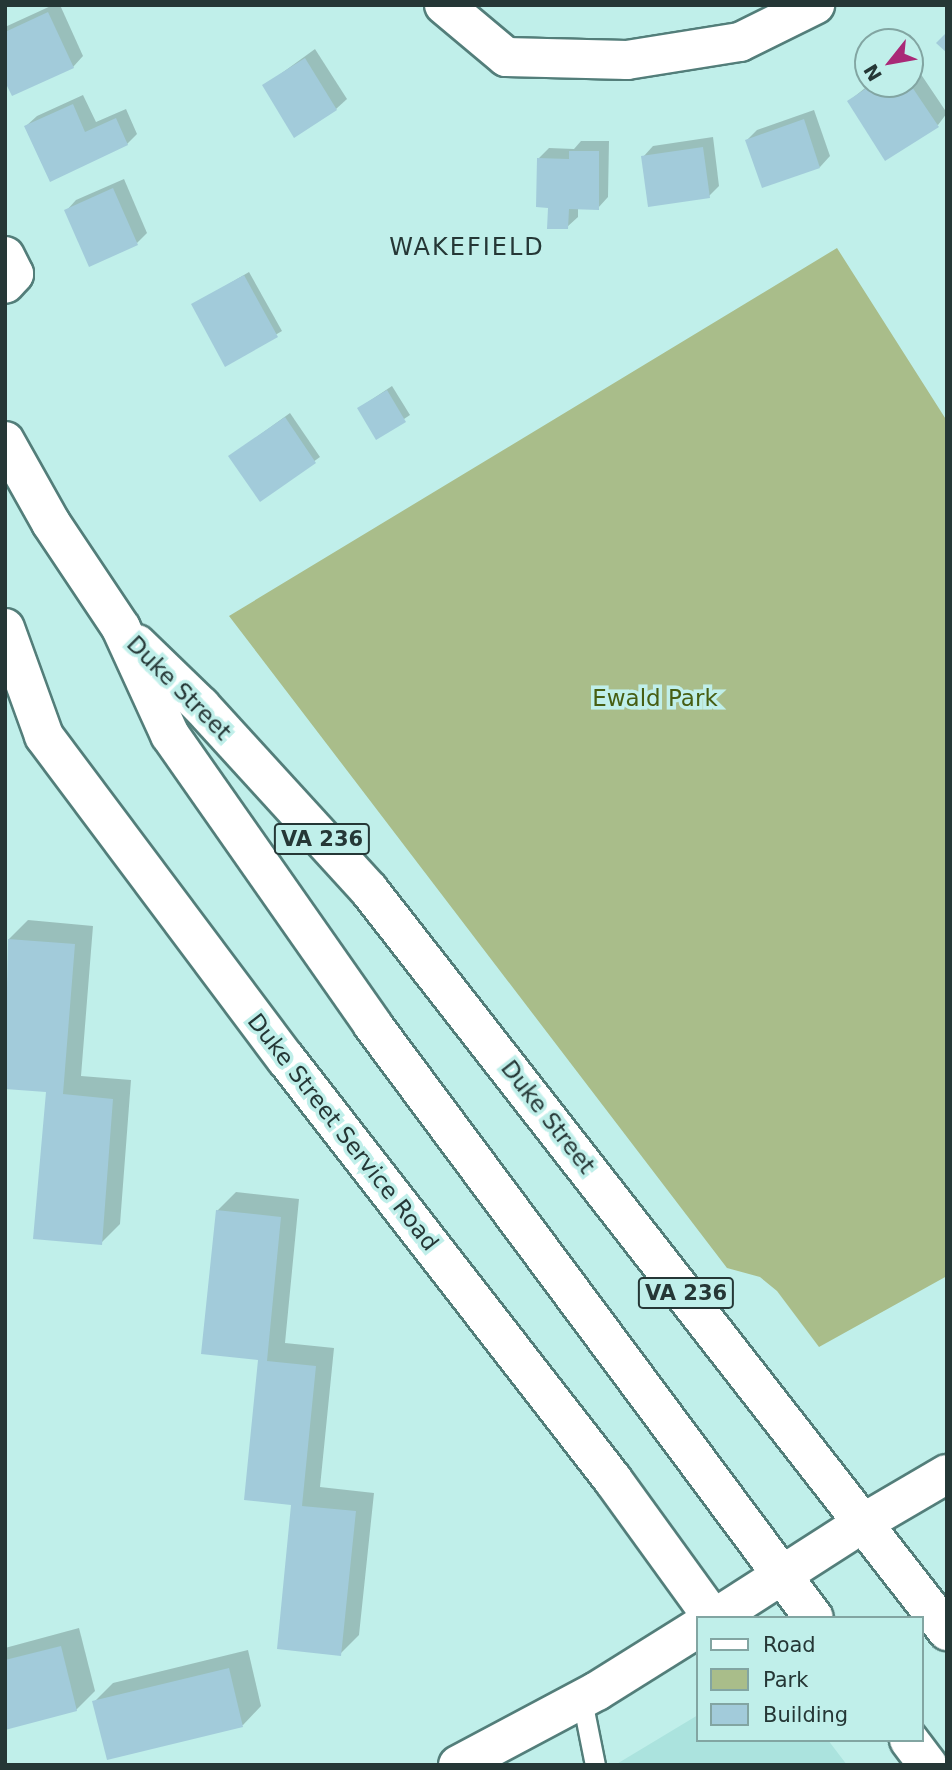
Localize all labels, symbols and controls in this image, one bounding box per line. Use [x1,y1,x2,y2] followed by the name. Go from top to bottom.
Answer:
[854,28,924,98] north arrow
[859,60,886,85] text: N
[390,234,544,262] district label: WAKEFIELD
[121,630,237,746] street label: Duke Street
[592,684,718,712] park label: Ewald Park
[273,822,371,856] road number: VA 236
[242,1008,444,1256] street label: Duke Street Service Road
[495,1055,601,1179] street label: Duke Street
[637,1276,735,1310] road number: VA 236
[696,1616,924,1742] legend
[763,1633,816,1657] text: Road
[763,1668,808,1692] text: Park
[763,1703,848,1727] text: Building

